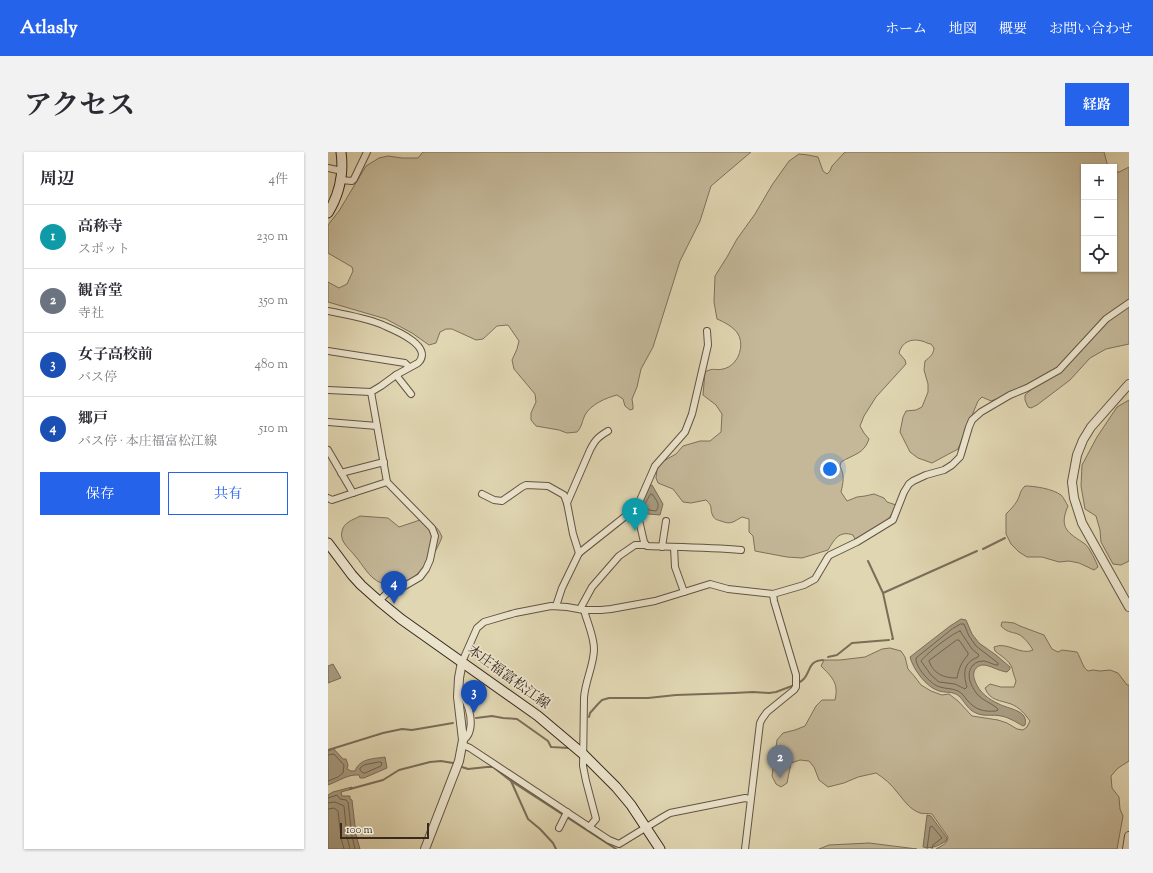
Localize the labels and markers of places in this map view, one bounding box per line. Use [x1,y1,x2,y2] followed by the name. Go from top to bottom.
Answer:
[622,498,648,531] pin: 1
[381,571,407,604] pin: 4
[461,680,487,713] pin: 3
[767,745,793,778] pin: 2

